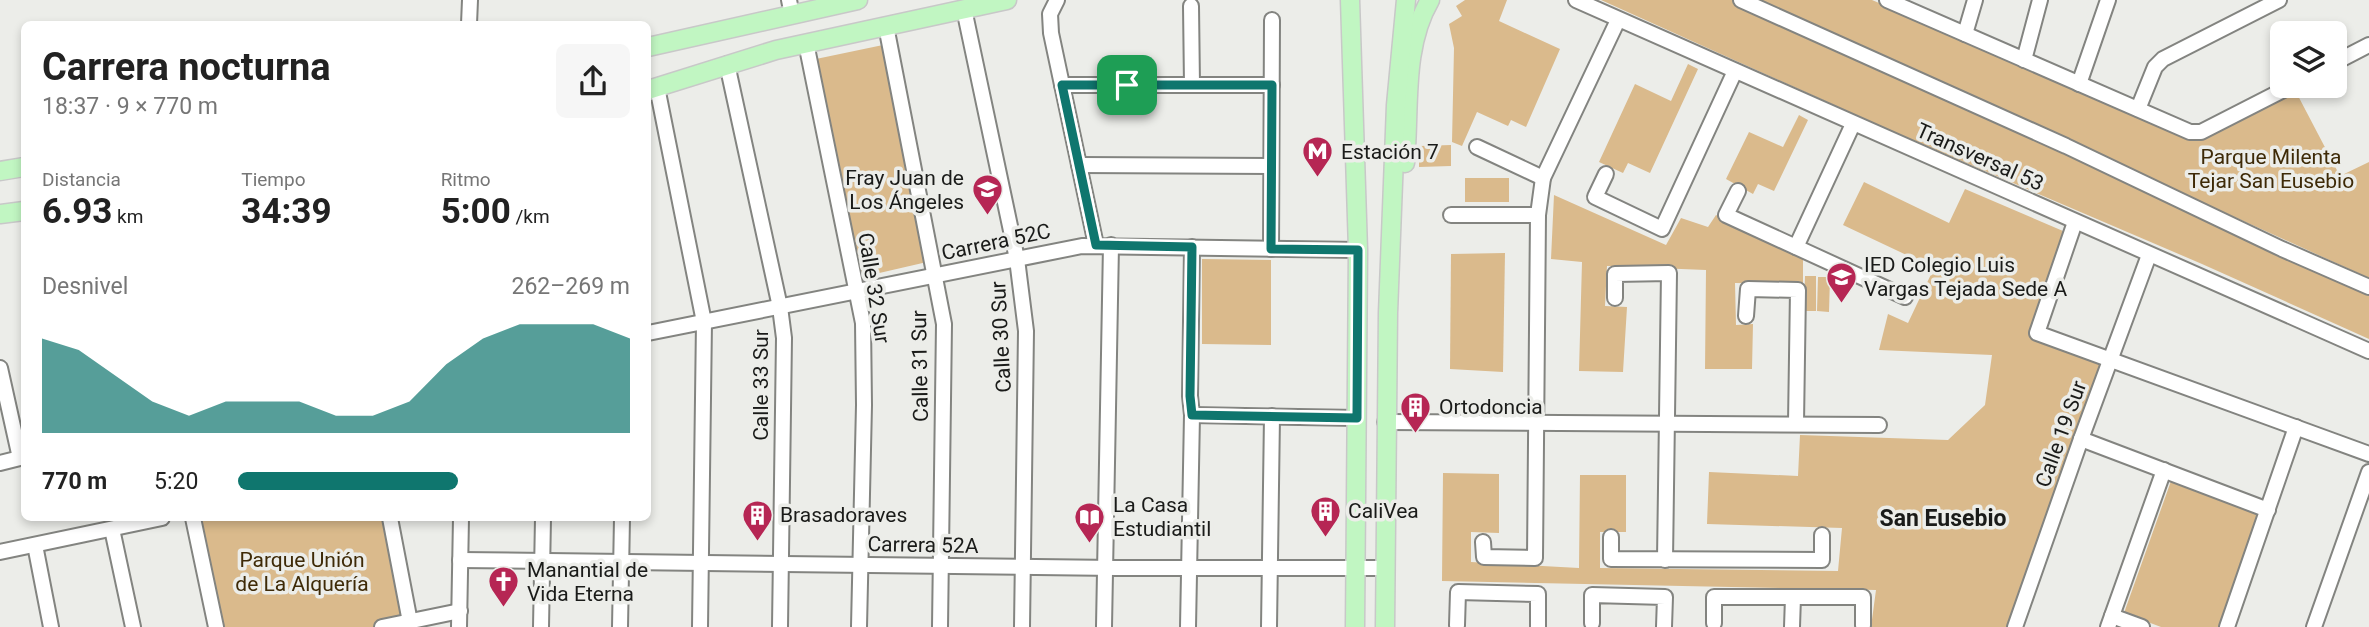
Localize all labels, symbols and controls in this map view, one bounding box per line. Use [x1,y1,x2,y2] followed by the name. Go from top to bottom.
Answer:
[2270,21,2347,98] map controls
[2270,21,2347,98] button: layers
[556,44,630,118] button: share
[42,45,331,89] text: Carrera nocturna
[1097,55,1157,115] pin
[1108,66,1146,104] icon: arrive
[42,93,218,120] text: 18:37 · 9 × 770 m
[1913,118,2047,196] street label: Transversal 53
[1301,135,1335,179] metro station icon: Estación 7
[1341,140,1439,164] place label: Estación 7
[2188,145,2354,193] park label: Parque Milenta Tejar San Eusebio
[845,166,964,214] place label: Fray Juan de Los Ángeles
[42,168,121,191] text: Distancia
[241,168,306,191] text: Tiempo
[441,168,491,191] text: Ritmo
[970,173,1004,217] school or university icon: Fray Juan de Los Ángeles
[42,191,112,232] text: 6.93
[241,191,332,232] text: 34:39
[441,191,511,232] text: 5:00
[112,205,143,228] text: km
[511,205,550,228] text: /km
[939,219,1053,265] street label: Carrera 52C
[853,231,895,345] street label: Calle 32 Sur
[1864,253,2067,301] place label: IED Colegio Luis Vargas Tejada Sede A
[1824,260,1858,304] school or university icon: IED Colegio Luis Vargas Tejada Sede A
[42,273,128,300] text: Desnivel
[511,273,630,300] text: 262–269 m
[986,281,1016,393] street label: Calle 30 Sur
[907,310,933,422] street label: Calle 31 Sur
[749,329,773,441] street label: Calle 33 Sur
[2031,377,2091,491] street label: Calle 19 Sur
[1399,390,1433,434] building icon: Ortodoncia
[1439,395,1543,419] place label: Ortodoncia
[42,468,107,495] text: 770 m
[154,468,198,495] text: 5:20
[1113,493,1211,541] place label: La Casa Estudiantil
[1308,494,1342,538] building icon: CaliVea
[740,498,774,542] building icon: Brasadoraves
[1348,499,1419,523] place label: CaliVea
[1073,500,1107,544] library icon: La Casa Estudiantil
[780,503,907,527] place label: Brasadoraves
[1880,505,2006,532] district label: San Eusebio
[867,532,979,558] street label: Carrera 52A
[235,548,369,596] park label: Parque Unión de La Alquería
[527,558,648,606] place label: Manantial de Vida Eterna
[487,565,521,609] church icon: Manantial de Vida Eterna

